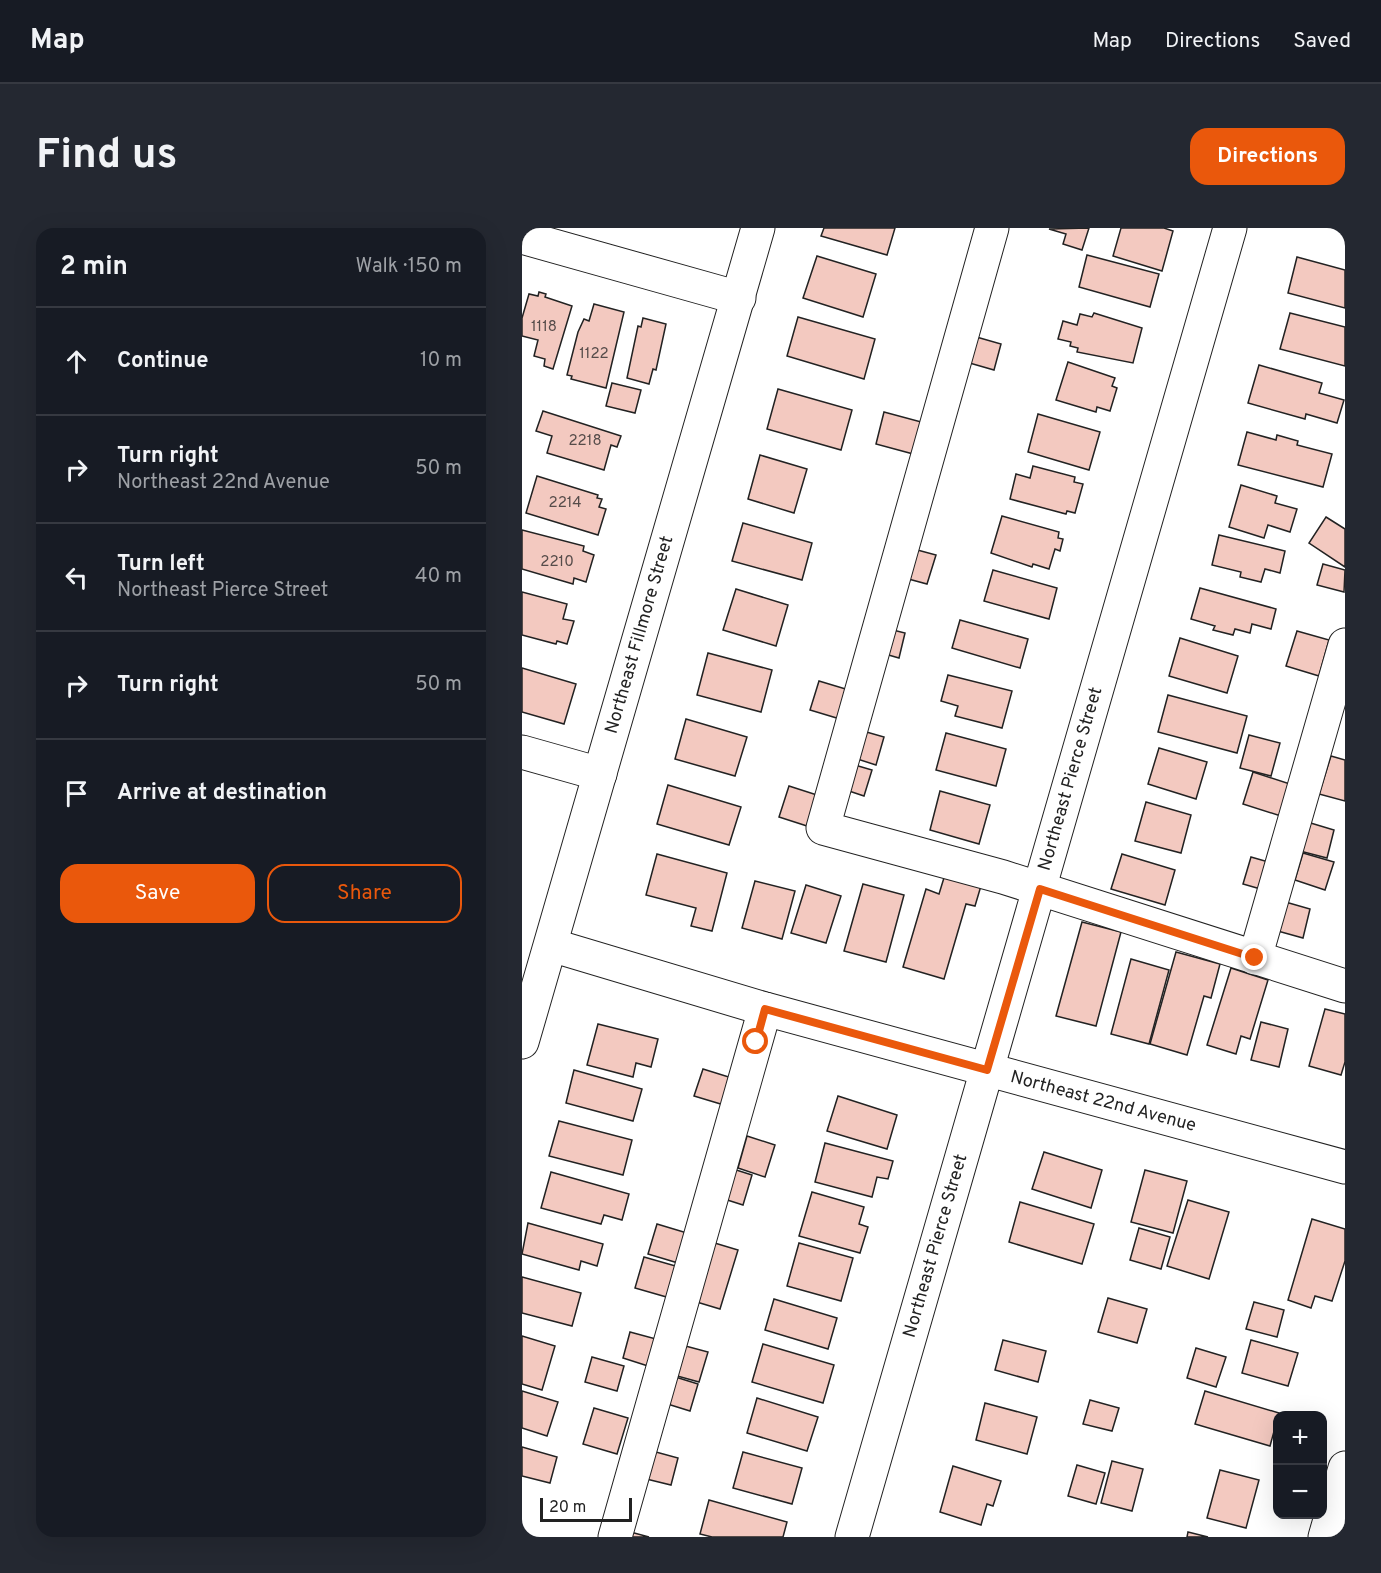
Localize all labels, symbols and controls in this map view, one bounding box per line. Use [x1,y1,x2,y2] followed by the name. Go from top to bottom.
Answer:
[30,23,85,59] text: Map
[1092,28,1132,55] text: Map
[1165,28,1260,55] text: Directions
[1293,28,1351,55] text: Saved
[1190,128,1345,185] button: Directions
[36,130,177,183] text: Find us
[60,251,128,284] text: 2 min
[356,254,462,280] text: Walk · 150 m
[531,318,557,337] house number: 1118
[60,345,93,378] icon: ahead
[579,345,609,364] house number: 1122
[117,348,208,375] text: Continue
[420,348,462,374] text: 10 m
[568,432,602,451] house number: 2218
[117,443,219,470] text: Turn right
[60,453,93,486] icon: right
[415,456,462,482] text: 50 m
[117,470,330,496] text: Northeast 22nd Avenue
[549,494,581,513] house number: 2214
[601,533,679,737] street label: Northeast Fillmore Street
[117,551,205,578] text: Turn left
[540,553,574,572] house number: 2210
[60,561,93,594] icon: left
[415,564,462,590] text: 40 m
[117,578,328,604] text: Northeast Pierce Street
[60,669,93,702] icon: right
[117,672,219,699] text: Turn right
[415,672,462,698] text: 50 m
[1034,684,1108,874] street label: Northeast Pierce Street
[60,777,93,810] icon: arrive
[117,780,327,807] text: Arrive at destination
[60,864,255,923] button: Save
[267,864,462,923] button: Share
[1241,944,1267,970] route end
[742,1028,768,1054] route start
[1008,1066,1198,1138] street label: Northeast 22nd Avenue
[899,1151,973,1341] street label: Northeast Pierce Street
[1273,1411,1327,1519] map controls
[1273,1411,1327,1465] button: +
[1273,1465,1327,1519] button: −
[540,1495,632,1522] scale bar
[549,1498,586,1518] text: 20 m

